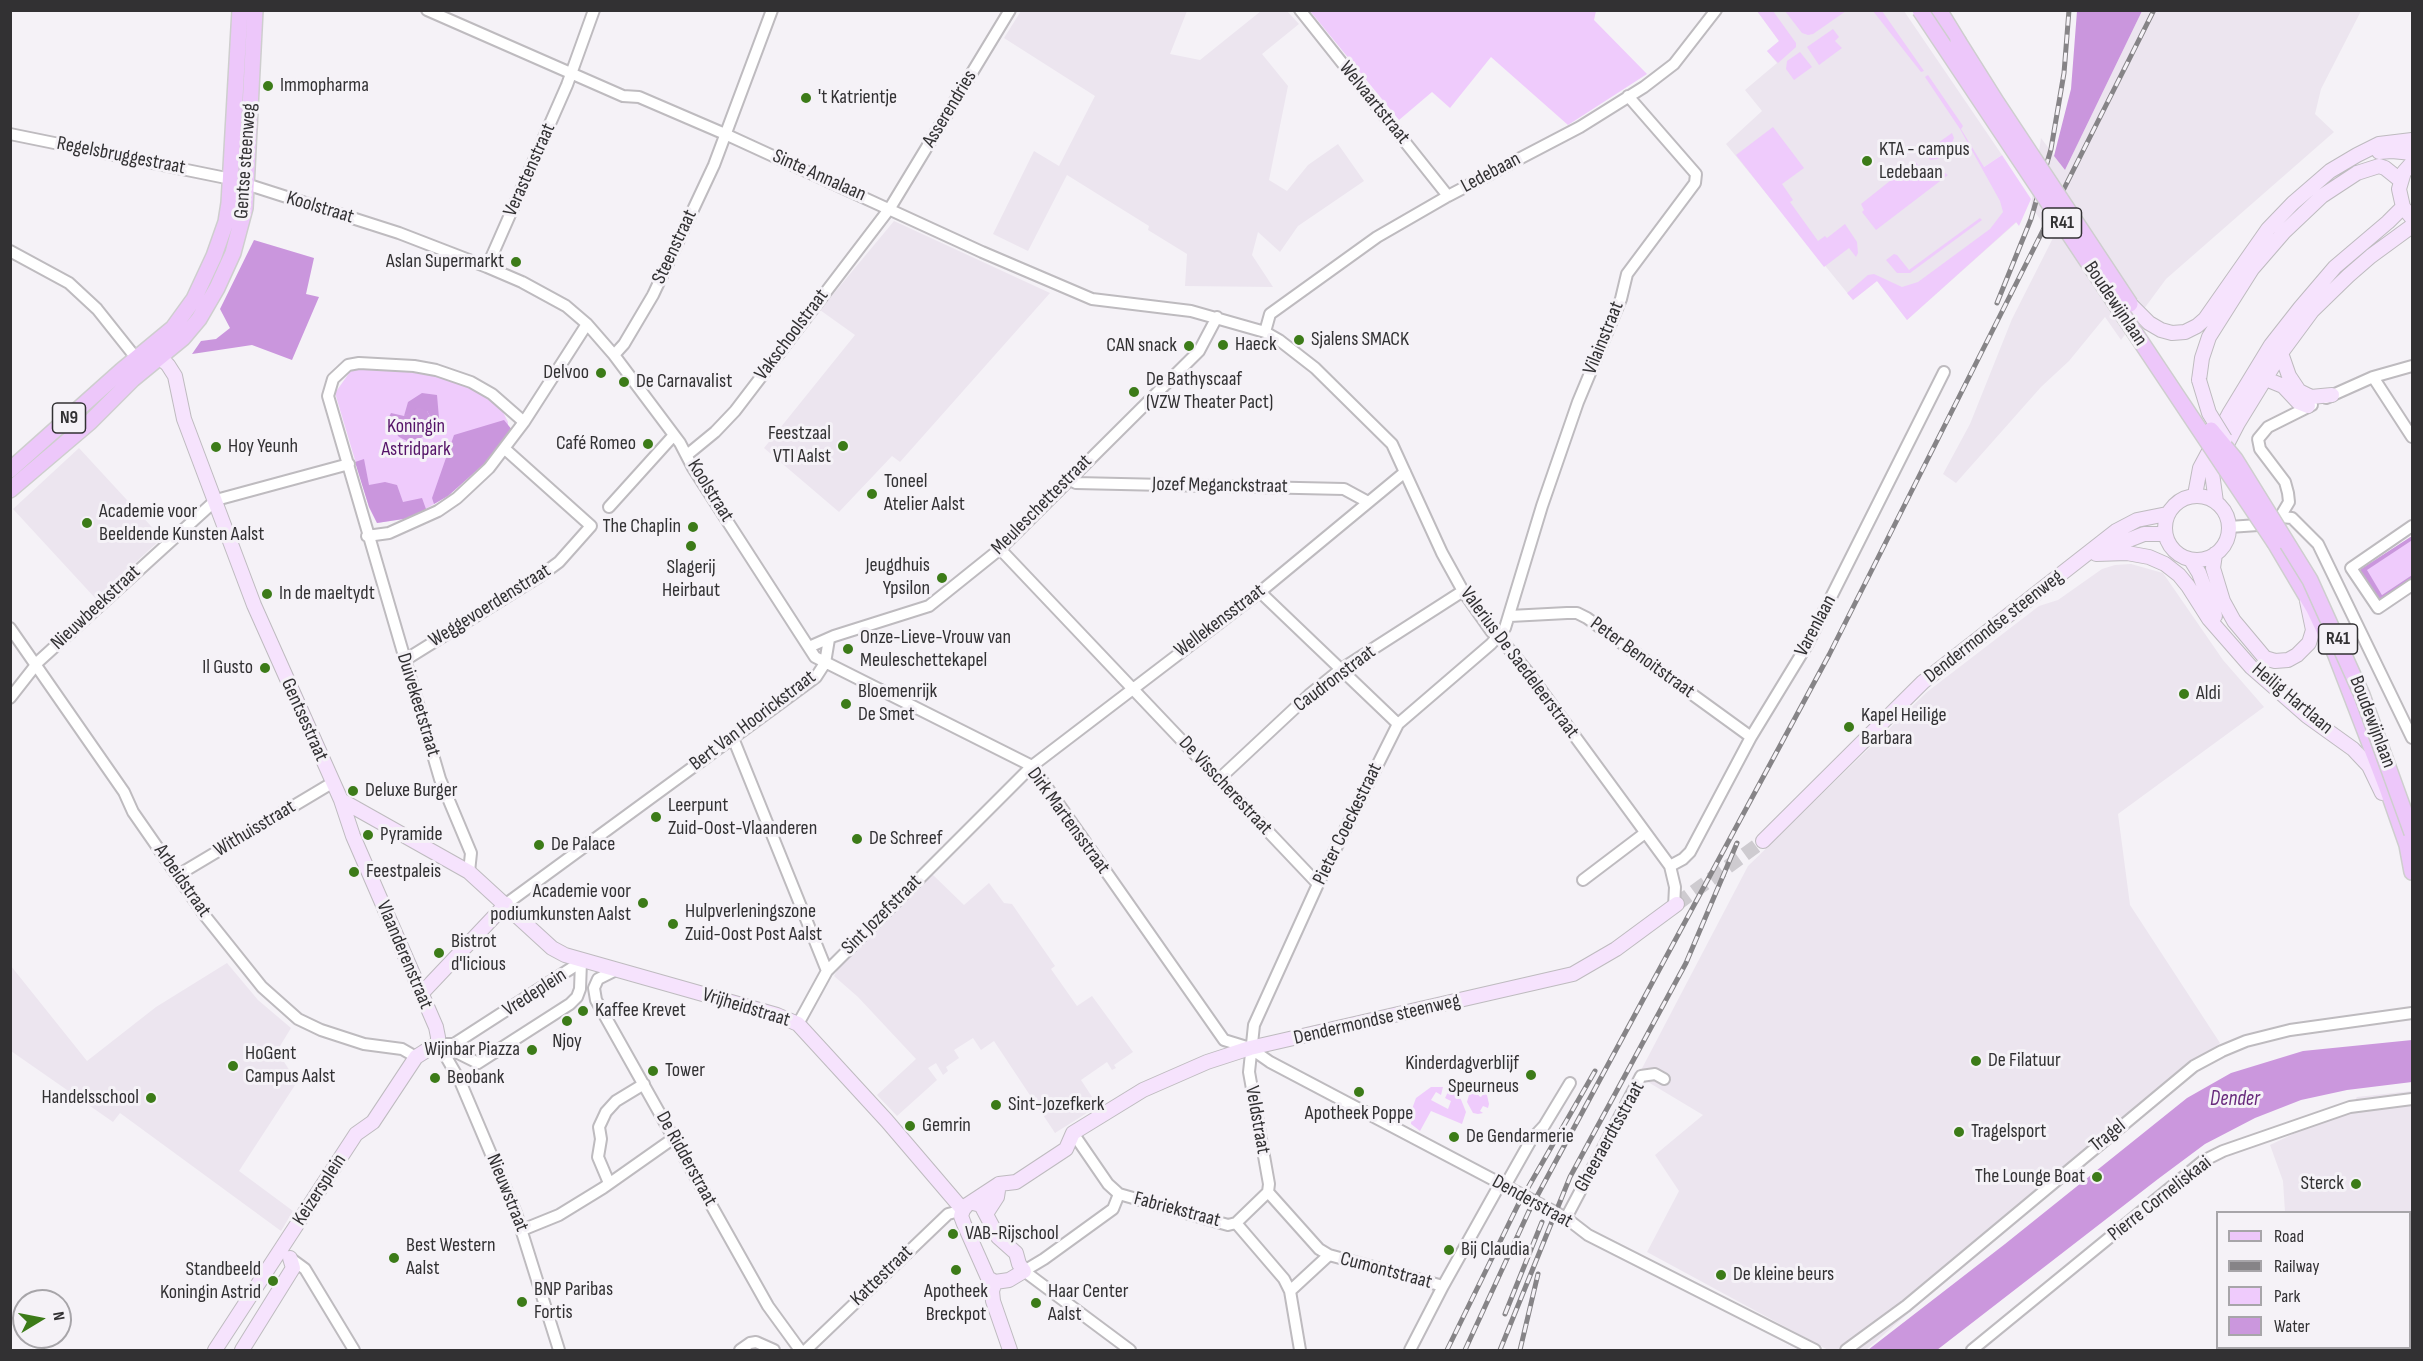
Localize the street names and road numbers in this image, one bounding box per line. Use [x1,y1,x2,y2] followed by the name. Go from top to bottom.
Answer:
[1333,57,1415,149] street label: Welvaartstraat
[918,66,982,152] street label: Asserendries
[230,102,262,220] street label: Gentse steenweg
[499,120,561,220] street label: Verastenstraat
[55,132,187,180] street label: Regelsbruggestraat
[769,145,869,207] street label: Sinte Annalaan
[1457,147,1525,199] street label: Ledebaan
[283,186,357,230] street label: Koolstraat
[647,206,703,288] street label: Steenstraat
[2042,208,2082,238] road number: R41
[2078,257,2152,351] street label: Boudewijnlaan
[750,285,834,385] street label: Vakschoolstraat
[1579,298,1629,378] street label: Vilainstraat
[52,403,86,433] road number: N9
[987,450,1097,560] street label: Meuleschettestraat
[681,455,739,527] street label: Koolstraat
[1152,473,1288,499] street label: Jozef Meganckstraat
[425,559,555,653] street label: Weggevoerdenstraat
[46,561,146,655] street label: Nieuwbeekstraat
[1920,565,2068,689] street label: Dendermondse steenweg
[1170,579,1270,663] street label: Wellekensstraat
[1454,583,1584,743] street label: Valerius De Saedeleerstraat
[1790,591,1842,661] street label: Varenlaan
[1585,612,1699,704] street label: Peter Benoitstraat
[2318,624,2358,654] road number: R41
[1289,640,1381,718] street label: Caudronstraat
[391,650,445,760] street label: Duivekeetstraat
[2247,658,2337,740] street label: Heilig Hartlaan
[685,666,821,776] street label: Bert Van Hoorickstraat
[2343,673,2401,771] street label: Boudewijnlaan
[275,675,333,765] street label: Gentsestraat
[1173,732,1277,840] street label: De Visscherestraat
[1308,759,1388,889] street label: Pieter Coeckestraat
[1021,763,1115,879] street label: Dirk Martensstraat
[210,795,300,863] street label: Withuisstraat
[148,840,216,922] street label: Arbeidstraat
[837,870,927,960] street label: Sint Jozefstraat
[370,897,438,1013] street label: Vlaanderenstraat
[499,964,571,1022] street label: Vredeplein
[699,983,793,1033] street label: Vrijheidstraat
[1292,989,1462,1051] street label: Dendermondse steenweg
[1570,1078,1650,1196] street label: Gheeraerdtsstraat
[1239,1084,1275,1156] street label: Veldstraat
[650,1108,722,1210] street label: De Ridderstraat
[2085,1114,2131,1158] street label: Tragel
[288,1150,352,1230] street label: Keizersplein
[481,1151,533,1235] street label: Nieuwstraat
[2104,1151,2216,1247] street label: Pierre Corneliskaai
[1487,1170,1577,1234] street label: Denderstraat
[1131,1187,1223,1233] street label: Fabriekstraat
[846,1241,918,1311] street label: Kattestraat
[1338,1247,1434,1295] street label: Cumontstraat

